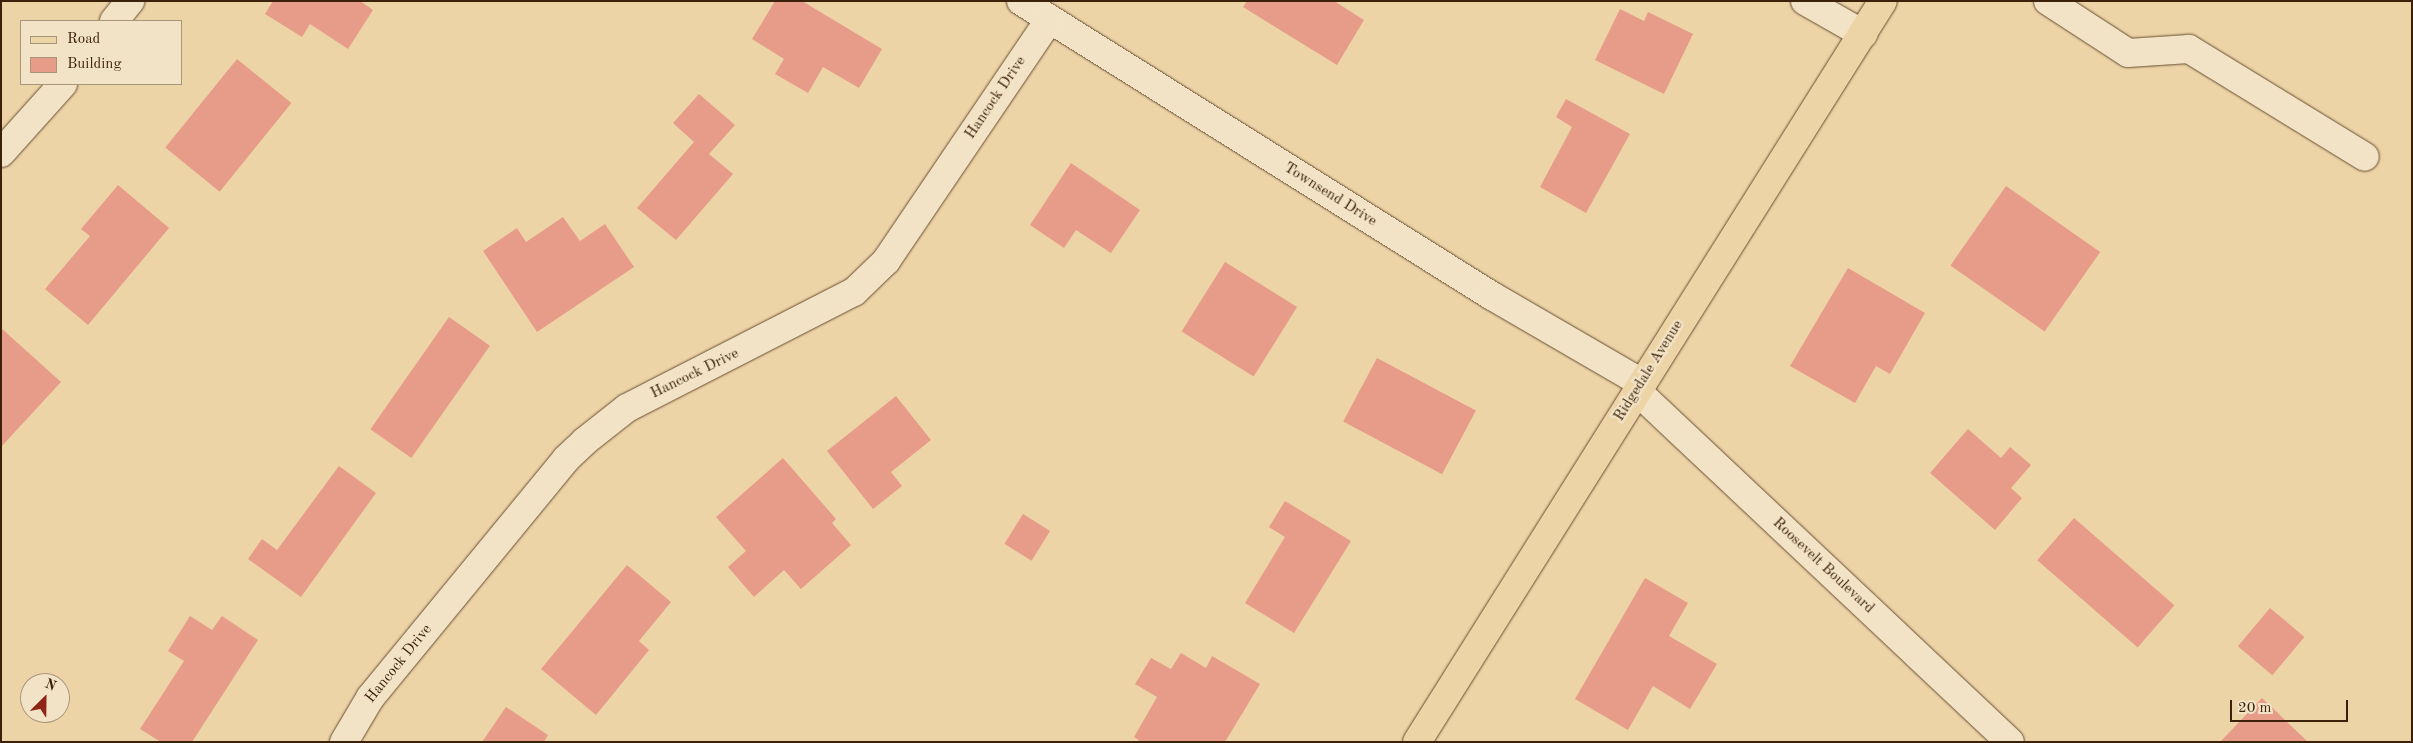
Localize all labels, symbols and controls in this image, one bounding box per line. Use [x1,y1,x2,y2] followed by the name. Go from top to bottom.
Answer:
[20,20,182,85] legend
[67,32,100,47] text: Road
[962,53,1030,143] street label: Hancock Drive
[67,57,122,72] text: Building
[1280,159,1380,231] street label: Townsend Drive
[1611,317,1687,425] street label: Ridgedale Avenue
[648,345,742,403] street label: Hancock Drive
[1768,514,1878,618] street label: Roosevelt Boulevard
[362,621,436,707] street label: Hancock Drive
[20,673,70,723] north arrow
[43,677,58,694] text: N
[2233,690,2350,722] scale bar
[2238,701,2272,716] text: 20 m

